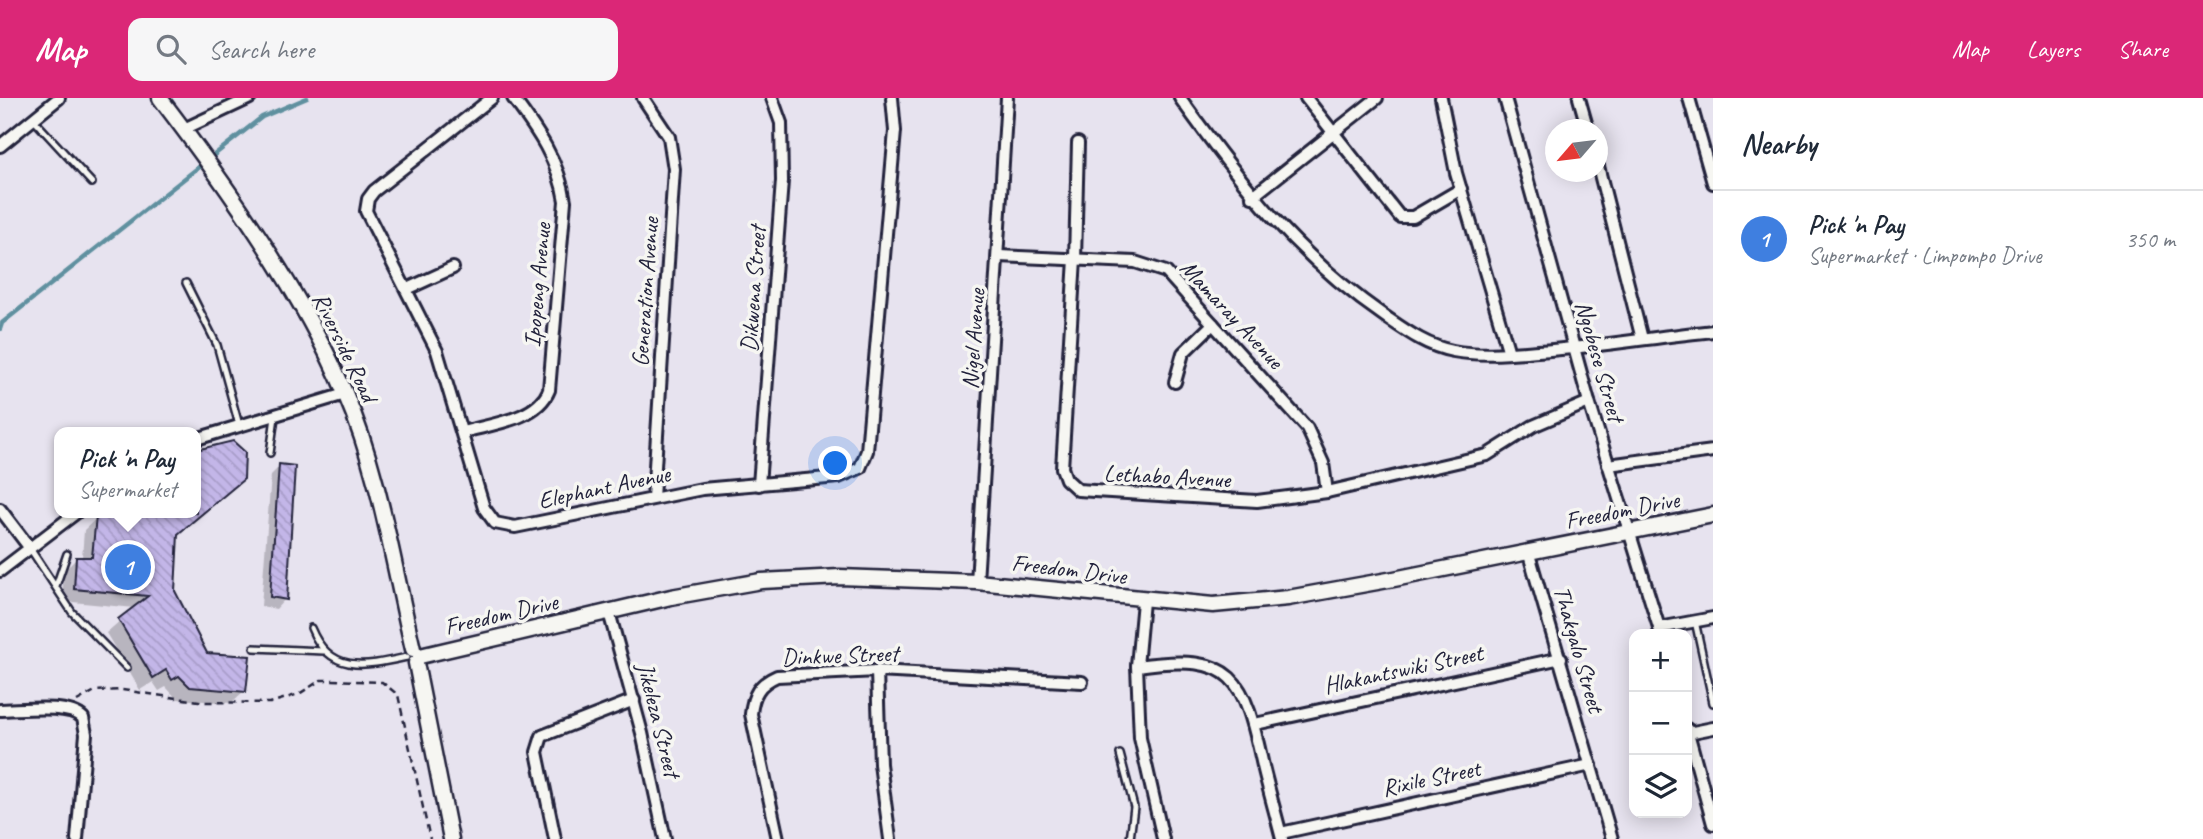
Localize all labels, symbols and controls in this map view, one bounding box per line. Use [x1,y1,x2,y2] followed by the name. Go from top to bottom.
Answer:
[128,18,618,81] search box
[35,28,86,70] text: Map
[152,30,190,68] icon: search
[208,33,314,66] text: Search here
[1952,34,1989,64] text: Map
[2027,34,2080,64] text: Layers
[2118,34,2168,64] text: Share
[1545,119,1608,182] north arrow
[1741,125,1817,163] text: Nearby
[1808,208,1904,241] text: Pick 'n Pay
[625,214,665,368] street label: Generation Avenue
[517,219,558,348] street label: Ipopeng Avenue
[734,222,773,353] street label: Dikwena Street
[1759,225,1769,254] text: 1
[2126,225,2175,254] text: 350 m
[1808,241,2041,270] text: Supermarket · Limpompo Drive
[1174,253,1292,376] street label: Mamaray Avenue
[955,286,992,390] street label: Nigel Avenue
[306,287,386,410] street label: Riverside Road
[1569,297,1632,428] street label: Ngobese Street
[54,427,201,518] popup
[79,442,174,475] text: Pick 'n Pay
[818,446,852,480] your location
[535,458,675,516] street label: Elephant Avenue
[1103,458,1233,494] street label: Lethabo Avenue
[79,475,176,504] text: Supermarket
[1563,484,1684,536] street label: Freedom Drive
[105,541,151,593] pin: 1
[1010,547,1130,591] street label: Freedom Drive
[1547,582,1612,718] street label: Thakgalo Street
[442,586,563,642] street label: Freedom Drive
[1629,629,1692,818] map controls
[1629,629,1692,692] button: +
[1321,637,1487,700] street label: Hlakantswiki Street
[781,638,902,672] street label: Dinkwe Street
[630,659,688,783] street label: Jikeleza Street
[1629,692,1692,755] button: −
[1379,753,1485,803] street label: Rixile Street
[1629,755,1692,818] button: layers

